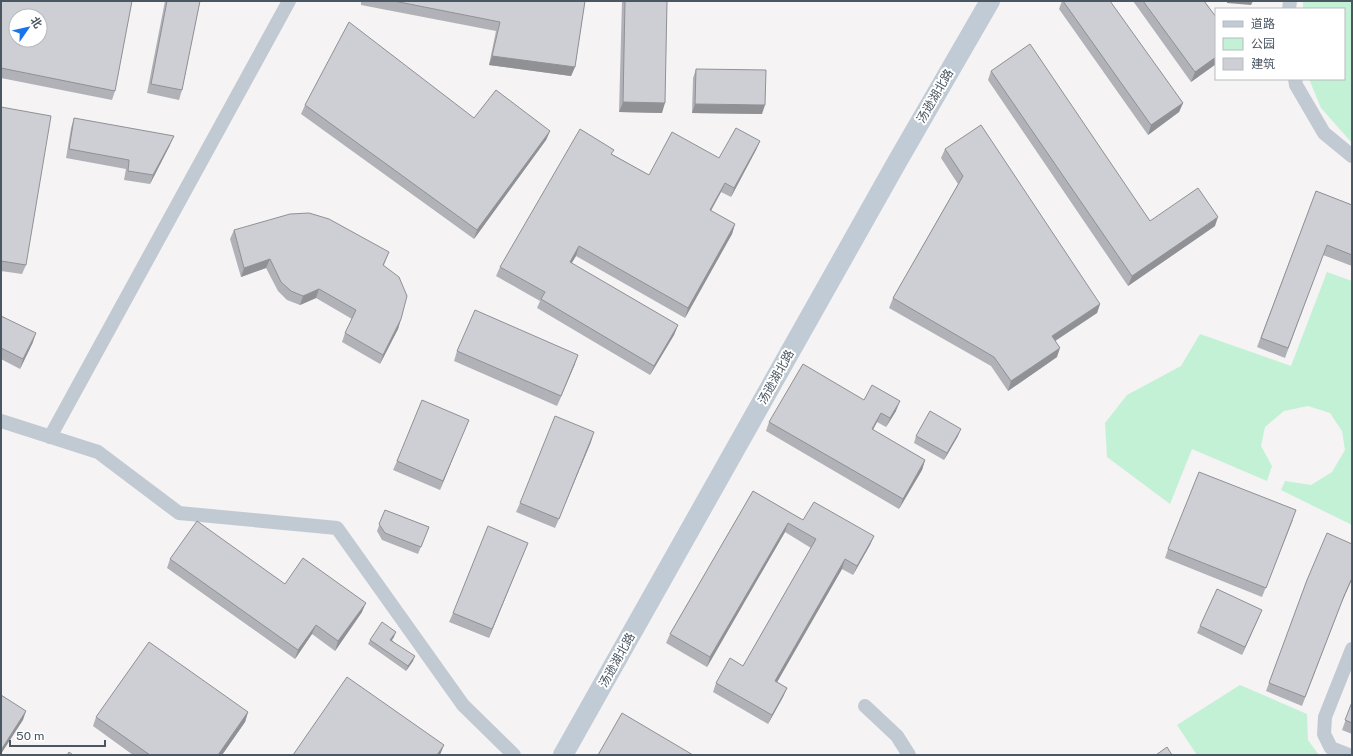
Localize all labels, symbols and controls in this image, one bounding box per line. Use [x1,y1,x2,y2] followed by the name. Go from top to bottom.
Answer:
[8,8,48,48] north arrow
[1215,8,1345,80] legend
[28,14,44,30] text: 北
[1251,17,1275,31] text: 道路
[1251,37,1275,51] text: 公园
[1251,57,1275,71] text: 建筑
[914,67,956,125] street label: 汤逊湖北路
[755,347,797,407] street label: 汤逊湖北路
[596,630,638,690] street label: 汤逊湖北路
[10,722,105,748] scale bar
[16,729,44,743] text: 50 m

